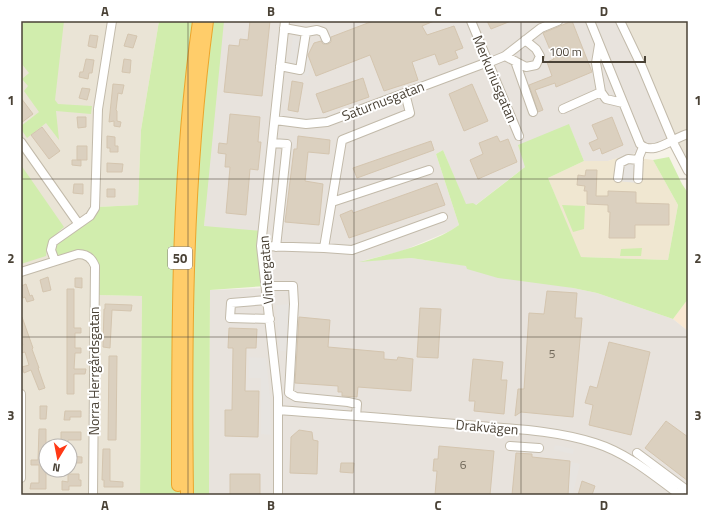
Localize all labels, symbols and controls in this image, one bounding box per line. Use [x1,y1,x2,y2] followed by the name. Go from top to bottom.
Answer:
[101,1,109,21] text: A
[267,1,275,21] text: B
[434,1,442,21] text: C
[600,1,608,21] text: D
[468,32,523,126] street label: Merkuriusgatan
[543,38,645,64] scale bar
[549,42,582,61] text: 100 m
[339,75,427,126] street label: Saturnusgatan
[7,90,15,110] text: 1
[694,90,702,110] text: 1
[253,235,278,305] street label: Vintergatan
[168,247,192,269] road number: 50
[7,248,15,268] text: 2
[694,248,702,268] text: 2
[83,307,104,435] street label: Norra Herrgårdsgatan
[549,344,556,363] house number: 5
[7,405,15,425] text: 3
[694,405,702,425] text: 3
[455,413,519,440] street label: Drakvägen
[38,438,78,478] north arrow
[460,455,467,474] house number: 6
[51,459,61,476] text: N
[101,495,109,515] text: A
[267,495,275,515] text: B
[434,495,442,515] text: C
[600,495,608,515] text: D

